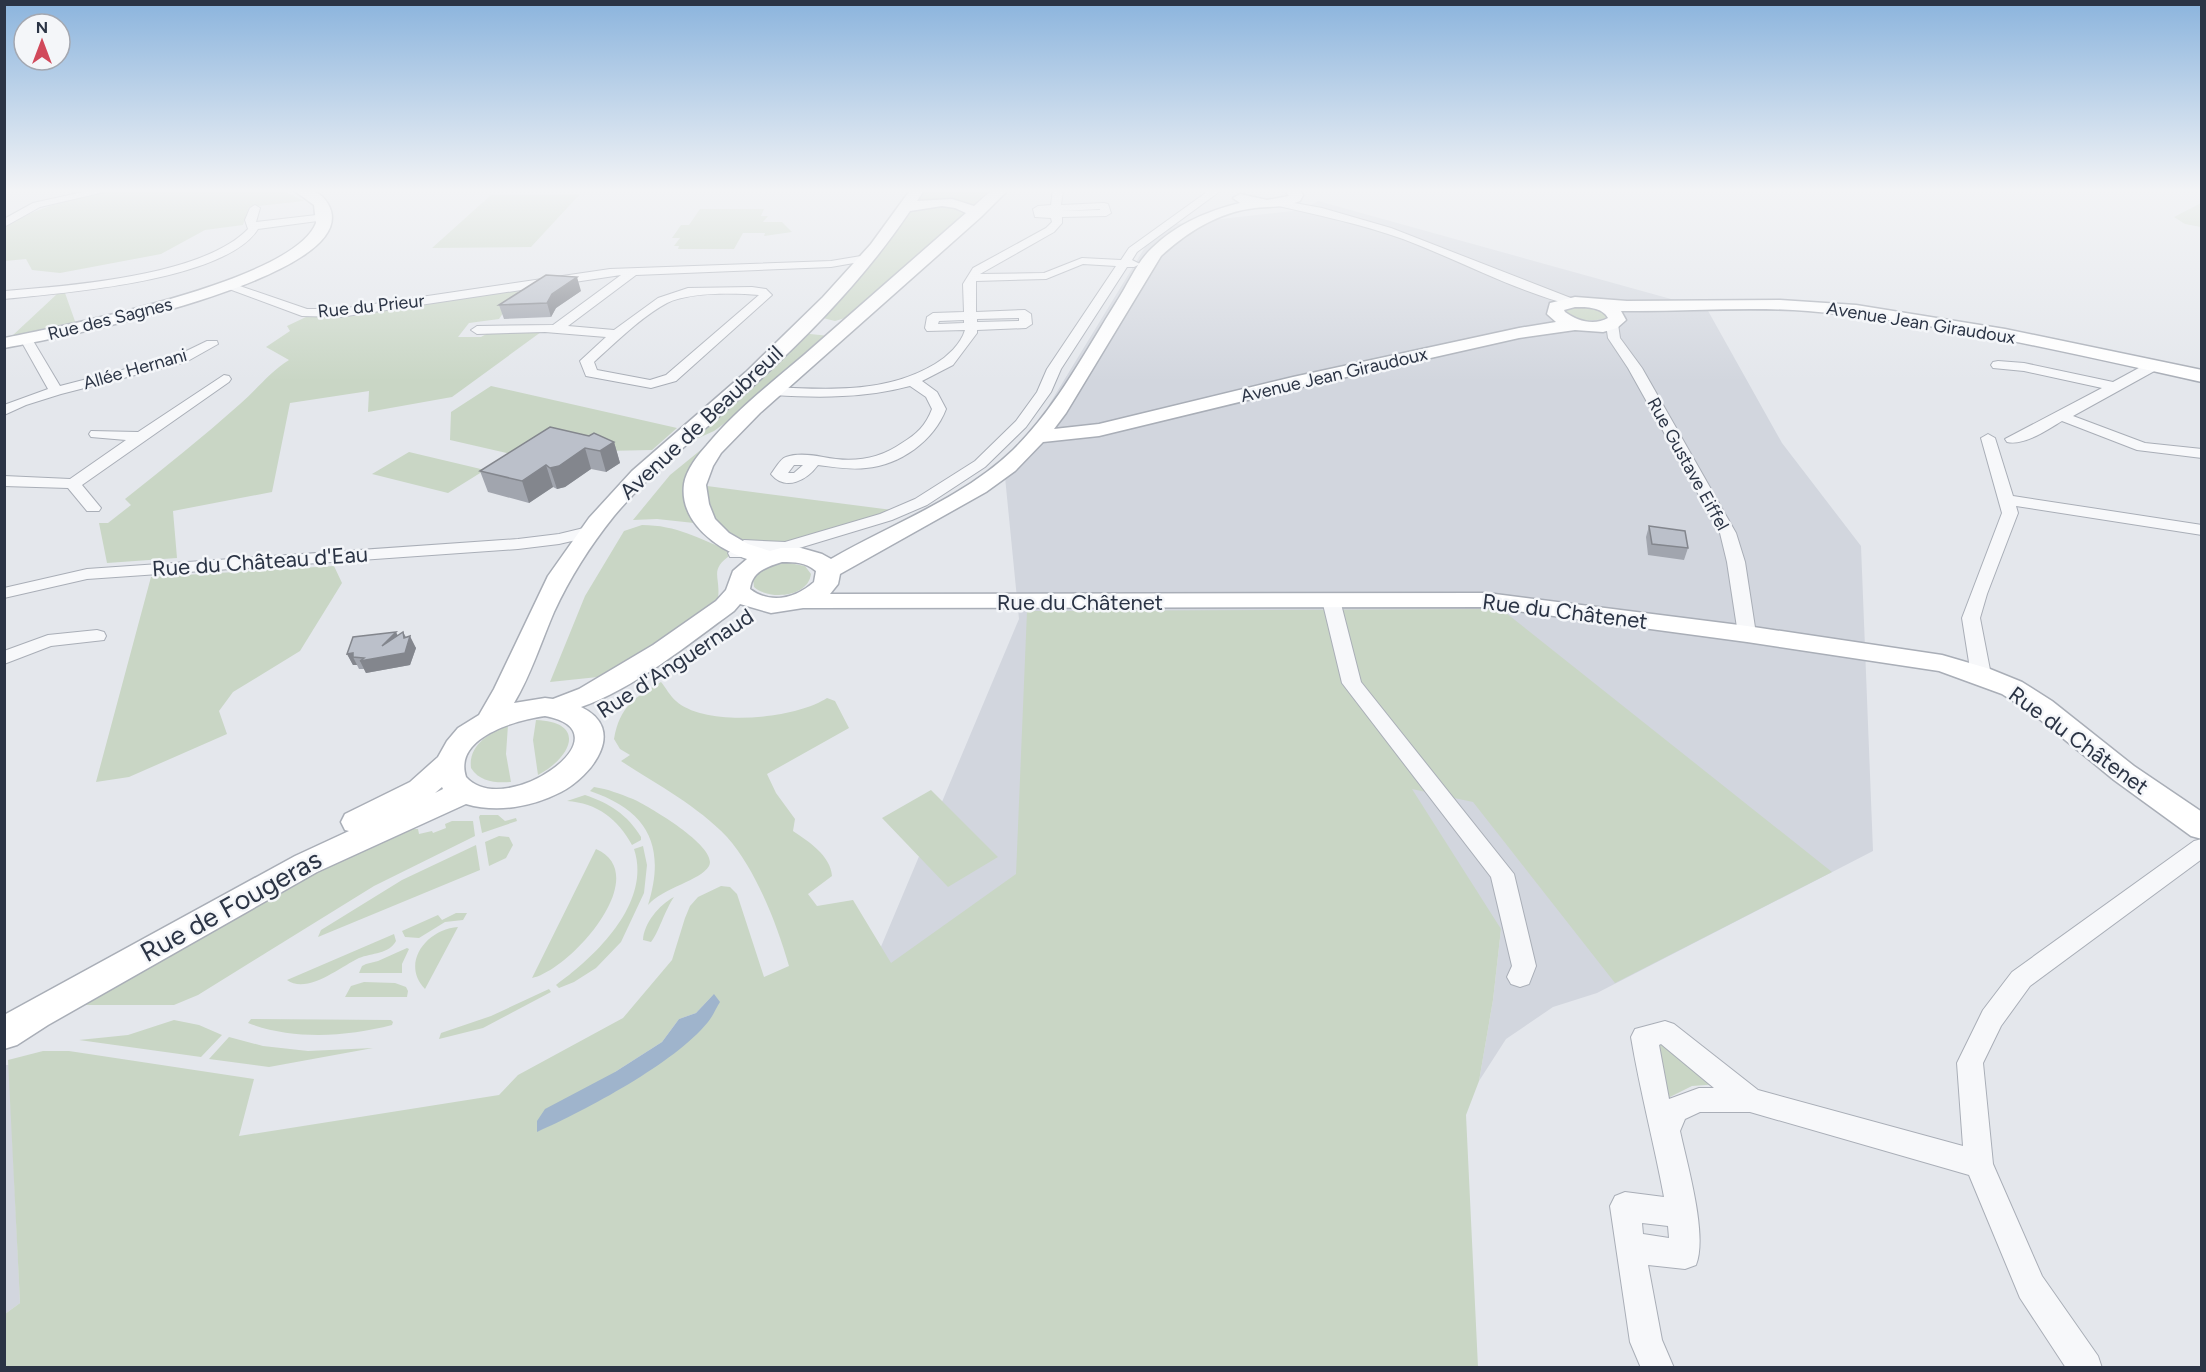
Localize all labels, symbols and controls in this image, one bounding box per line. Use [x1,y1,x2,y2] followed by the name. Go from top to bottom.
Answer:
[12,12,72,72] north arrow
[36,18,48,37] text: N
[317,289,425,323] street label: Rue du Prieur
[45,293,175,345] street label: Rue des Sagnes
[1825,297,2017,349] street label: Avenue Jean Giraudoux
[614,340,789,505] street label: Avenue de Beaubreuil
[1239,343,1430,407] street label: Avenue Jean Giraudoux
[80,344,190,394] street label: Allée Hernani
[1642,394,1734,534] street label: Rue Gustave Eiffel
[151,540,369,583] street label: Rue du Château d'Eau
[1481,588,1649,635] street label: Rue du Châtenet
[997,589,1163,616] street label: Rue du Châtenet
[592,603,759,724] street label: Rue d'Anguernaud
[2003,681,2154,800] street label: Rue du Châtenet
[134,842,327,969] street label: Rue de Fougeras

